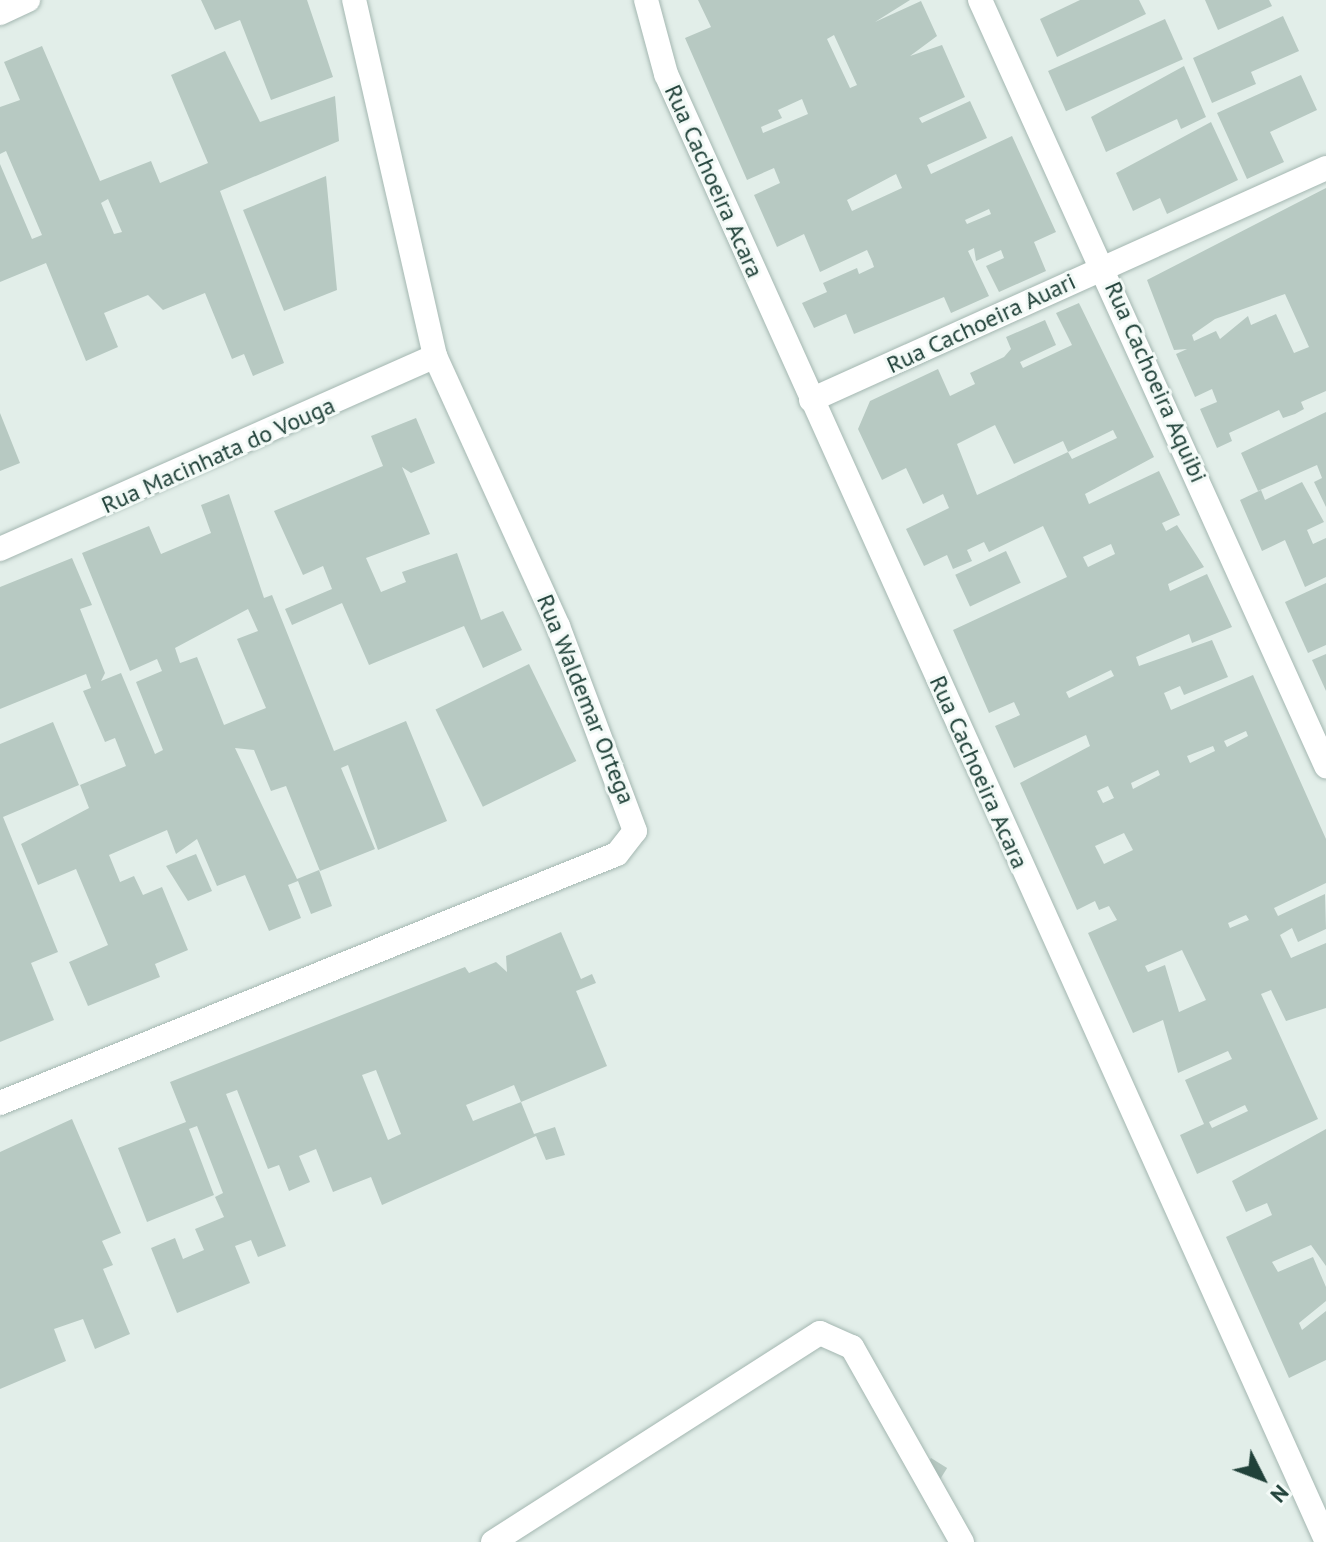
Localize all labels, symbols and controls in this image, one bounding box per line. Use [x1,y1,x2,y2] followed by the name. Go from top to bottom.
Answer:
[658,80,770,282] street label: Rua Cachoeira Acara
[882,266,1080,380] street label: Rua Cachoeira Auari
[1099,277,1213,487] street label: Rua Cachoeira Aquibi
[97,390,339,520] street label: Rua Macinhata do Vouga
[531,590,641,808] street label: Rua Waldemar Ortega
[923,671,1035,873] street label: Rua Cachoeira Acara
[1222,1438,1302,1518] north arrow
[1265,1479,1295,1509] text: N

